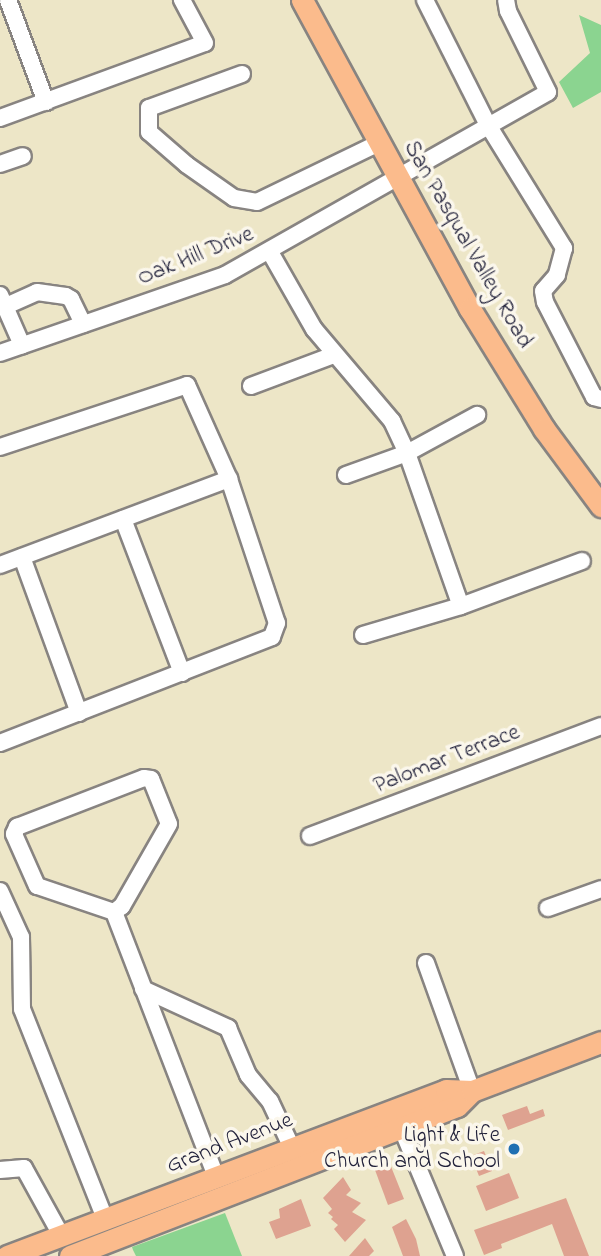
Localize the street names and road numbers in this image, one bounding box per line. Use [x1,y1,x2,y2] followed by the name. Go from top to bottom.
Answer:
[396,136,538,354] street label: San Pasqual Valley Road
[134,221,258,293] street label: Oak Hill Drive
[370,720,524,800] street label: Palomar Terrace
[163,1107,297,1181] street label: Grand Avenue

